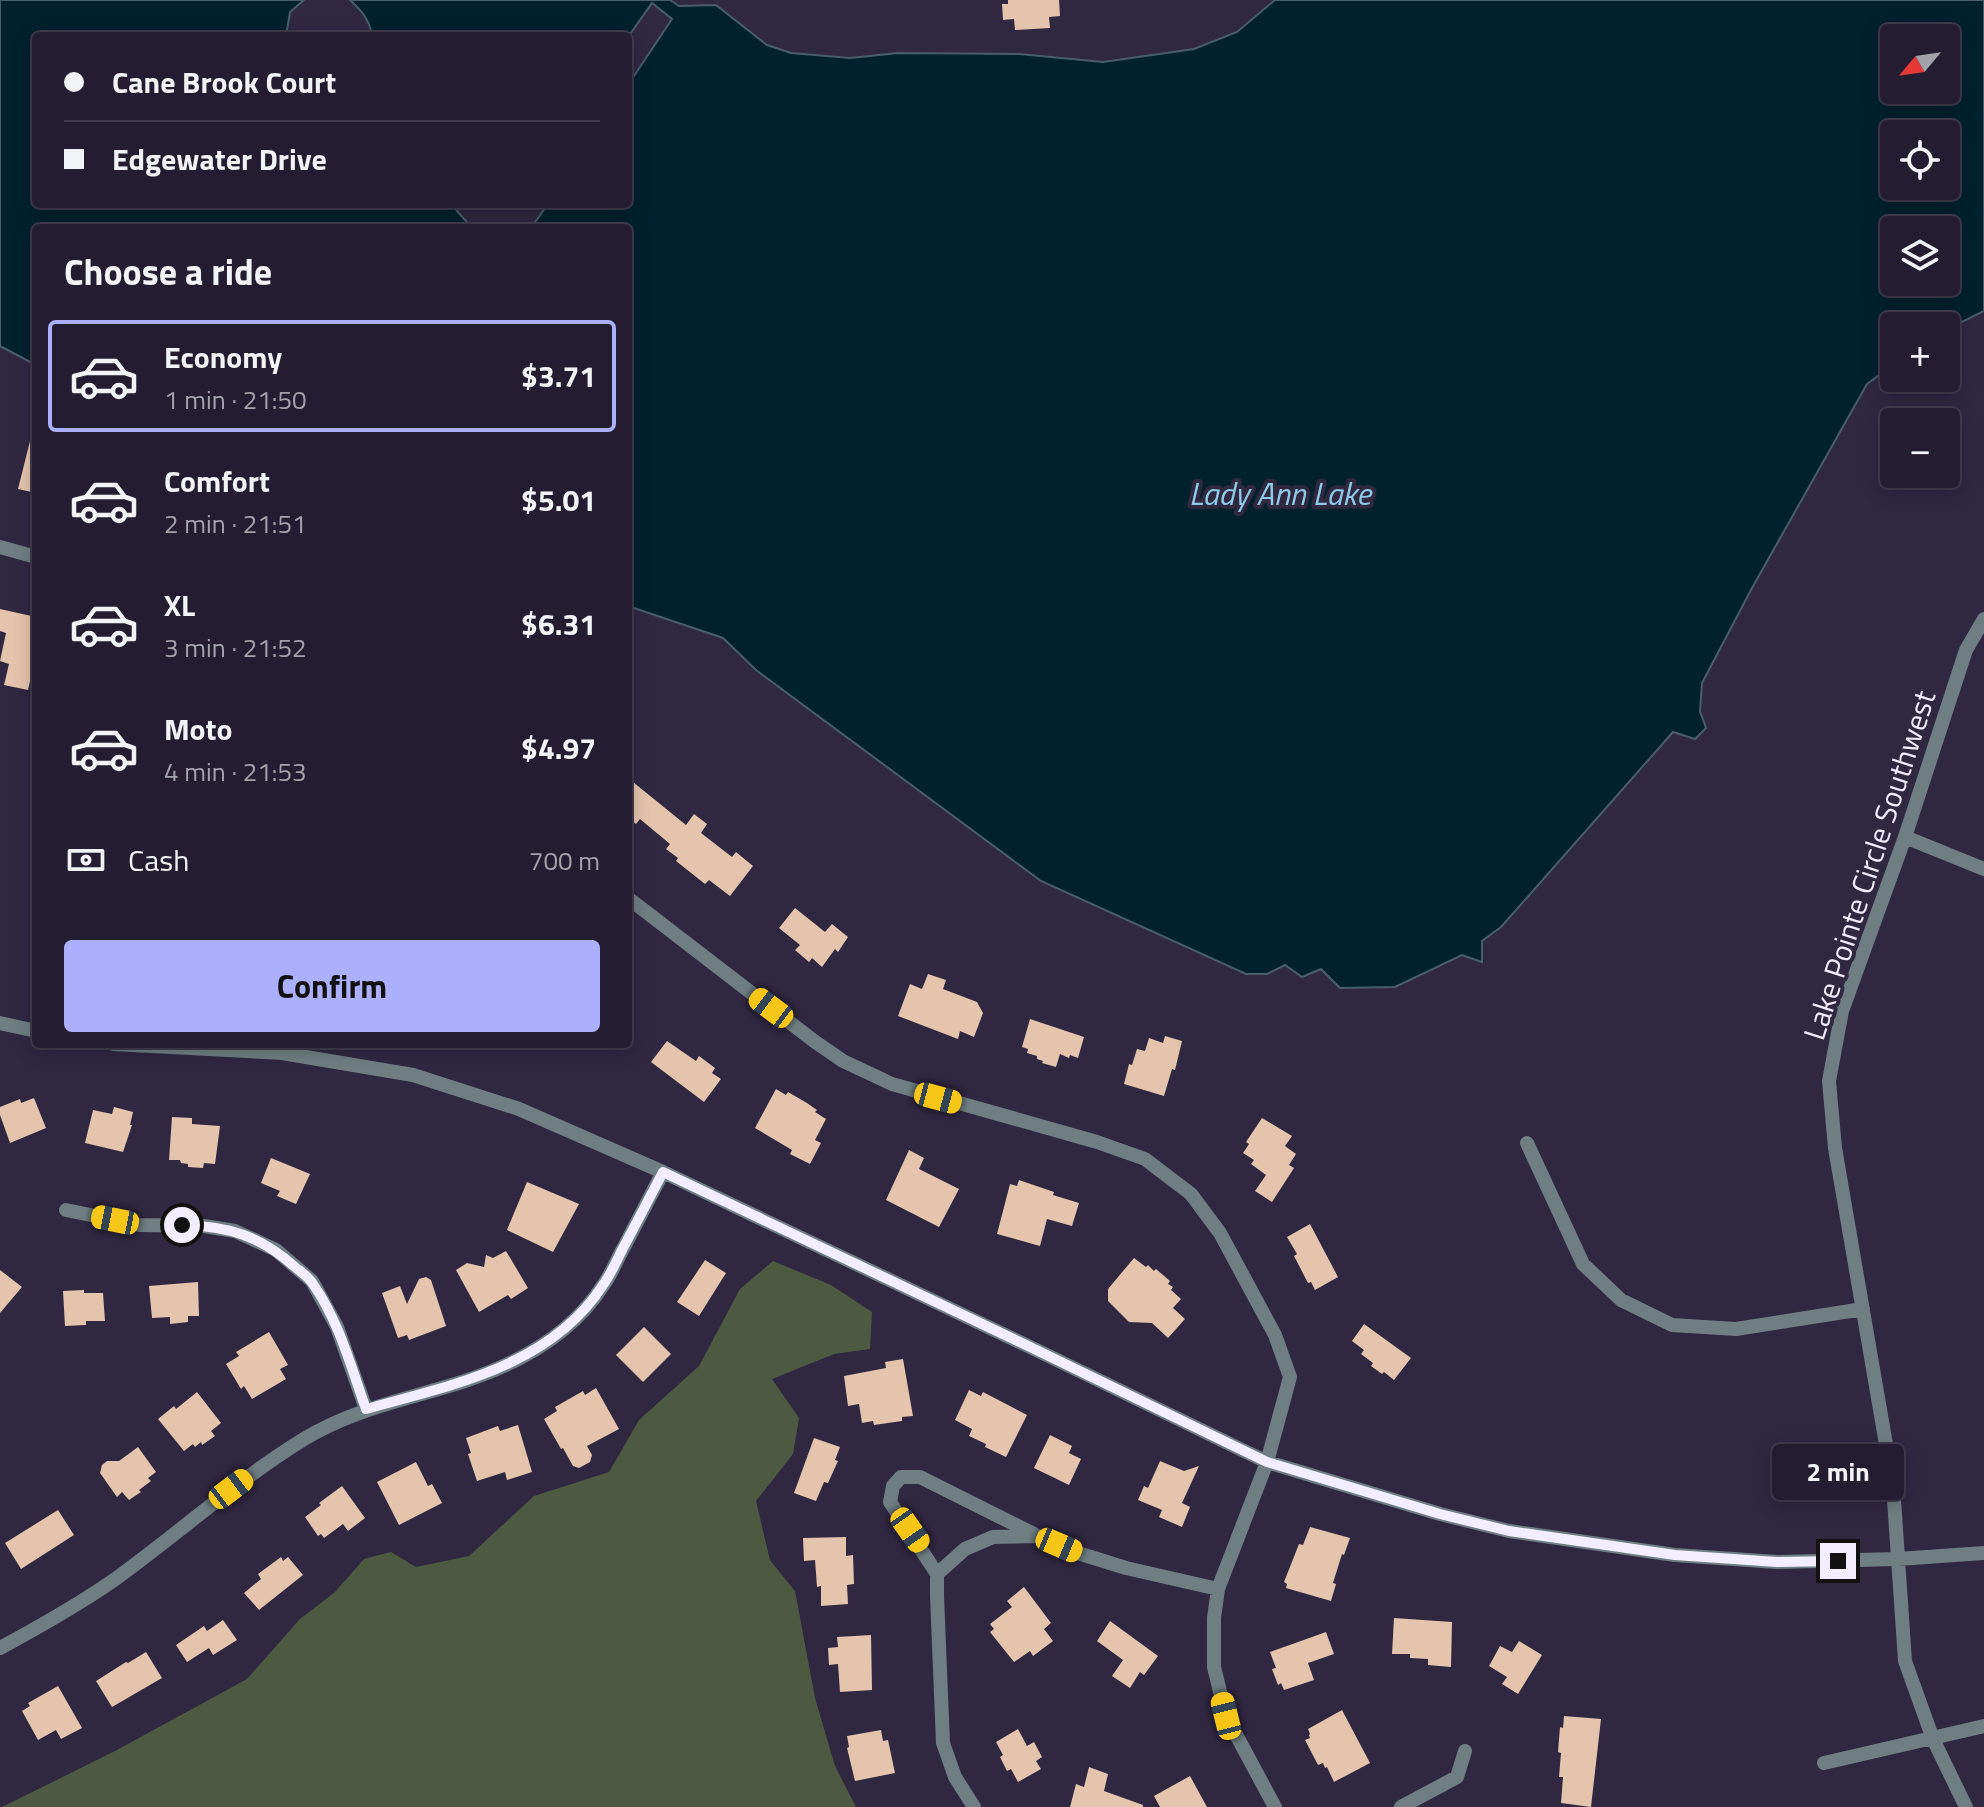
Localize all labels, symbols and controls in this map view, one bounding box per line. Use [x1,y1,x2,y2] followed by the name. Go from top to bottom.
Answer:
[1880,24,1960,104] north arrow
[1880,24,1960,488] map controls
[112,59,336,105] text: Cane Brook Court
[1880,120,1960,200] button: locate
[112,136,327,182] text: Edgewater Drive
[1880,216,1960,296] button: layers
[64,244,272,299] text: Choose a ride
[1880,312,1960,392] button: +
[164,334,282,380] text: Economy
[68,340,140,412] icon: car
[521,353,596,399] text: $3.71
[164,380,307,419] text: 1 min · 21:50
[1880,408,1960,488] button: −
[164,458,270,504] text: Comfort
[68,464,140,536] icon: car
[1189,469,1373,517] water label: Lady Ann Lake
[521,477,596,523] text: $5.01
[164,504,307,543] text: 2 min · 21:51
[164,582,195,628] text: XL
[68,588,140,660] icon: car
[521,601,596,647] text: $6.31
[164,628,307,667] text: 3 min · 21:52
[1791,684,1947,1046] street label: Lake Pointe Circle Southwest
[164,706,232,752] text: Moto
[68,712,140,784] icon: car
[521,725,596,771] text: $4.97
[164,752,307,791] text: 4 min · 21:53
[128,837,189,883] text: Cash
[64,838,108,882] icon: cash
[529,841,600,880] text: 700 m
[64,940,600,1032] button: Confirm
[745,984,797,1032] car
[912,1080,964,1116] car
[89,1204,141,1236] car
[164,1207,200,1243] route start
[1772,1445,1904,1501] callout: 2 min
[1806,1452,1870,1491] text: 2 min
[205,1465,257,1513] car
[886,1503,934,1557] car
[1032,1525,1086,1565] car
[1820,1543,1856,1579] route end
[1209,1690,1243,1742] car

